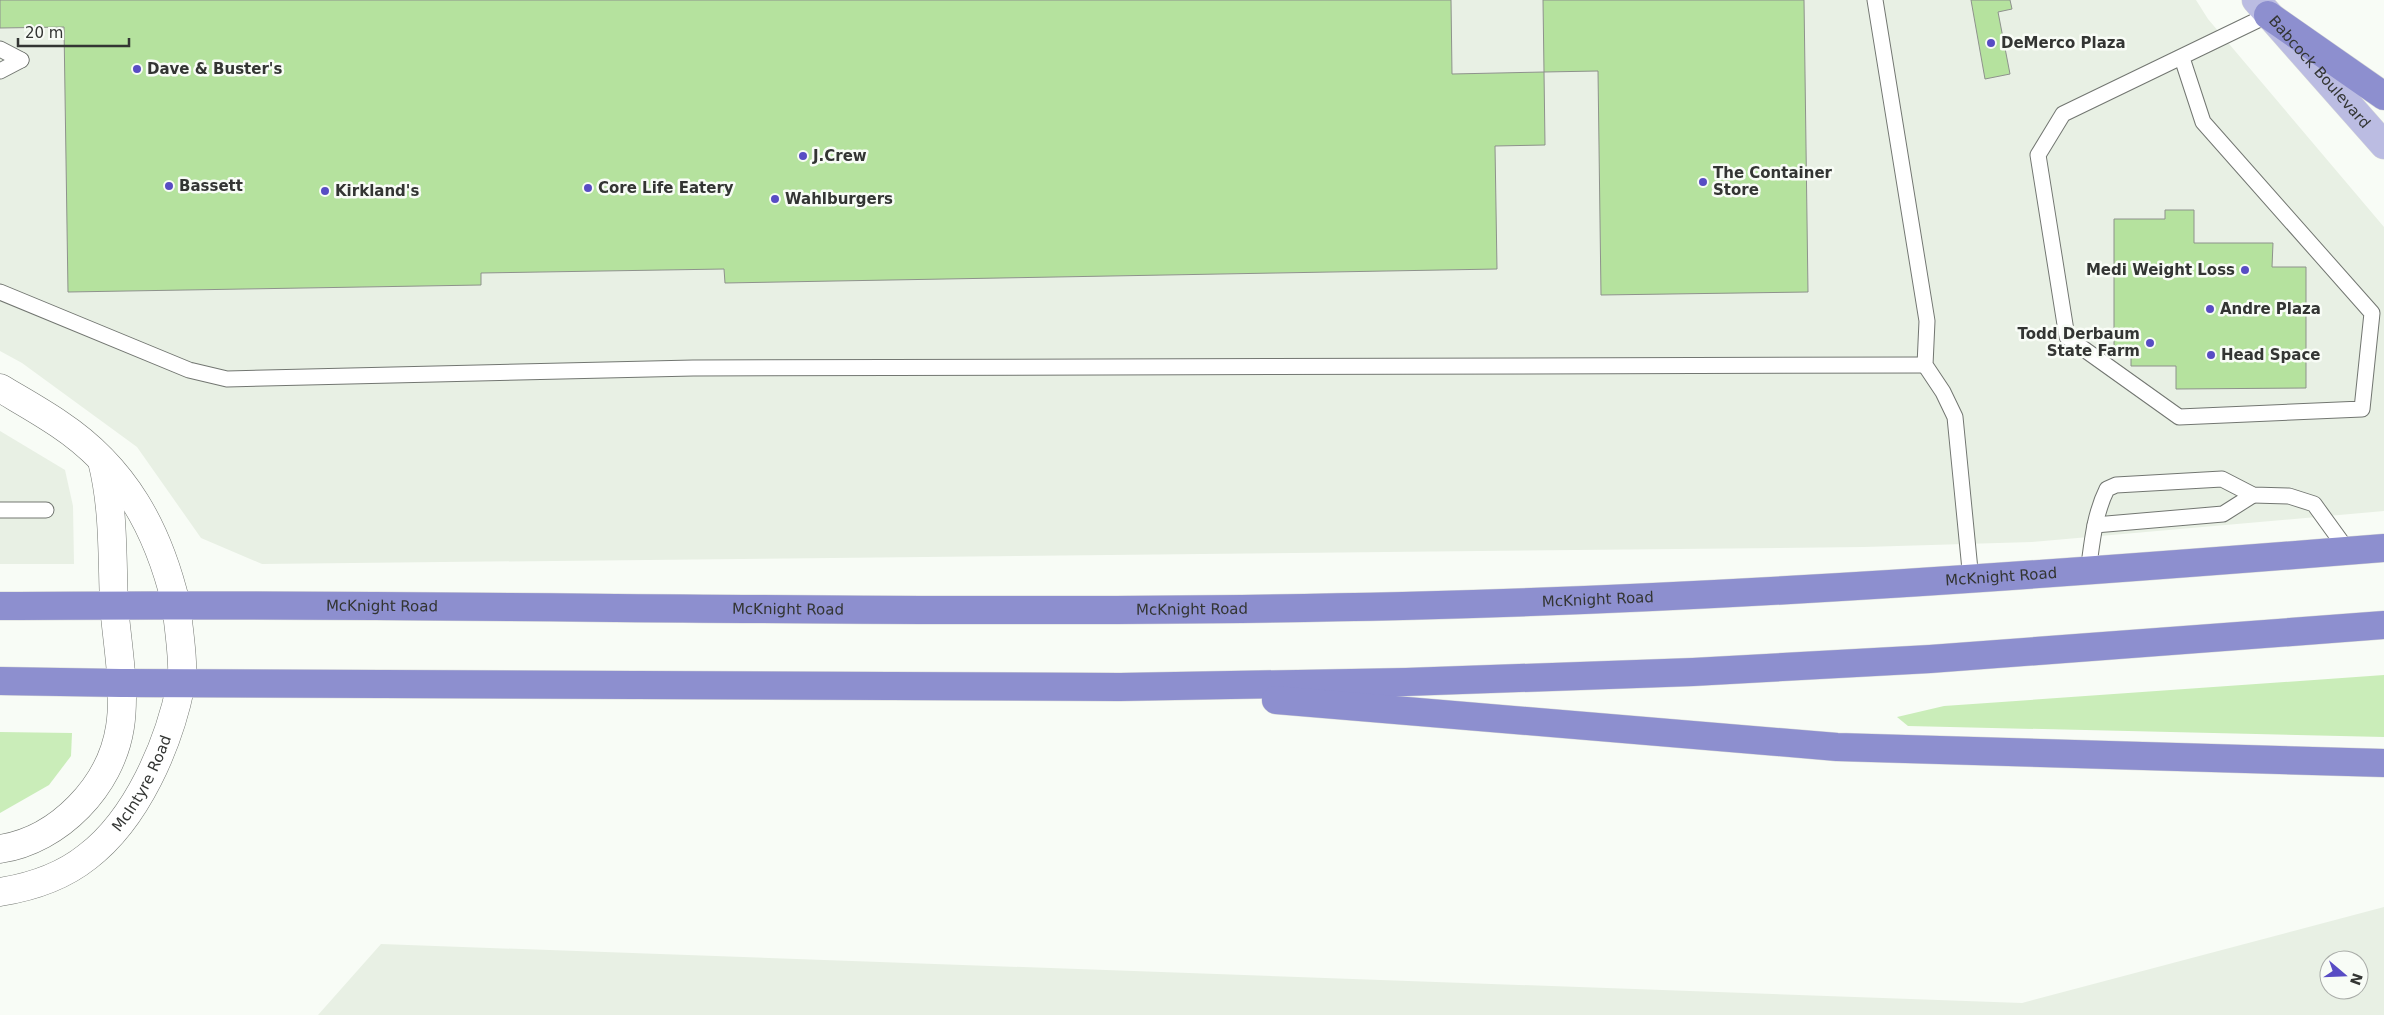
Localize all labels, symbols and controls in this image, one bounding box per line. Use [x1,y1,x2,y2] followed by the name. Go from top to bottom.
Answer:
[2265,12,2374,132] street label: Babcock Boulevard
[18,15,129,47] scale bar
[25,24,63,42] text: 20 m
[2001,34,2126,52] place label: DeMerco Plaza
[1985,37,1997,49] marker: DeMerco Plaza
[147,60,282,78] place label: Dave & Buster's
[131,63,143,75] marker: Dave & Buster's
[812,147,867,165] place label: J.Crew
[797,150,809,162] marker: J.Crew
[1713,164,1833,199] place label: The Container Store
[1697,176,1709,188] marker: The Container Store
[179,177,243,195] place label: Bassett
[598,179,734,197] place label: Core Life Eatery
[163,180,175,192] marker: Bassett
[335,182,419,200] place label: Kirkland's
[582,182,594,194] marker: Core Life Eatery
[319,185,331,197] marker: Kirkland's
[785,190,893,208] place label: Wahlburgers
[769,193,781,205] marker: Wahlburgers
[2086,261,2235,279] place label: Medi Weight Loss
[2239,264,2251,276] marker: Medi Weight Loss
[2220,300,2321,318] place label: Andre Plaza
[2204,303,2216,315] marker: Andre Plaza
[2018,325,2140,360] place label: Todd Derbaum State Farm
[2144,337,2156,349] marker: Todd Derbaum State Farm
[2221,346,2321,364] place label: Head Space
[2205,349,2217,361] marker: Head Space
[1945,564,2058,589] street label: McKnight Road
[1541,588,1654,611] street label: McKnight Road
[326,597,438,615] street label: McKnight Road
[732,600,844,619] street label: McKnight Road
[1136,600,1248,619] street label: McKnight Road
[108,733,175,835] street label: McIntyre Road
[2319,950,2369,1000] north arrow
[2347,971,2366,987] text: N

